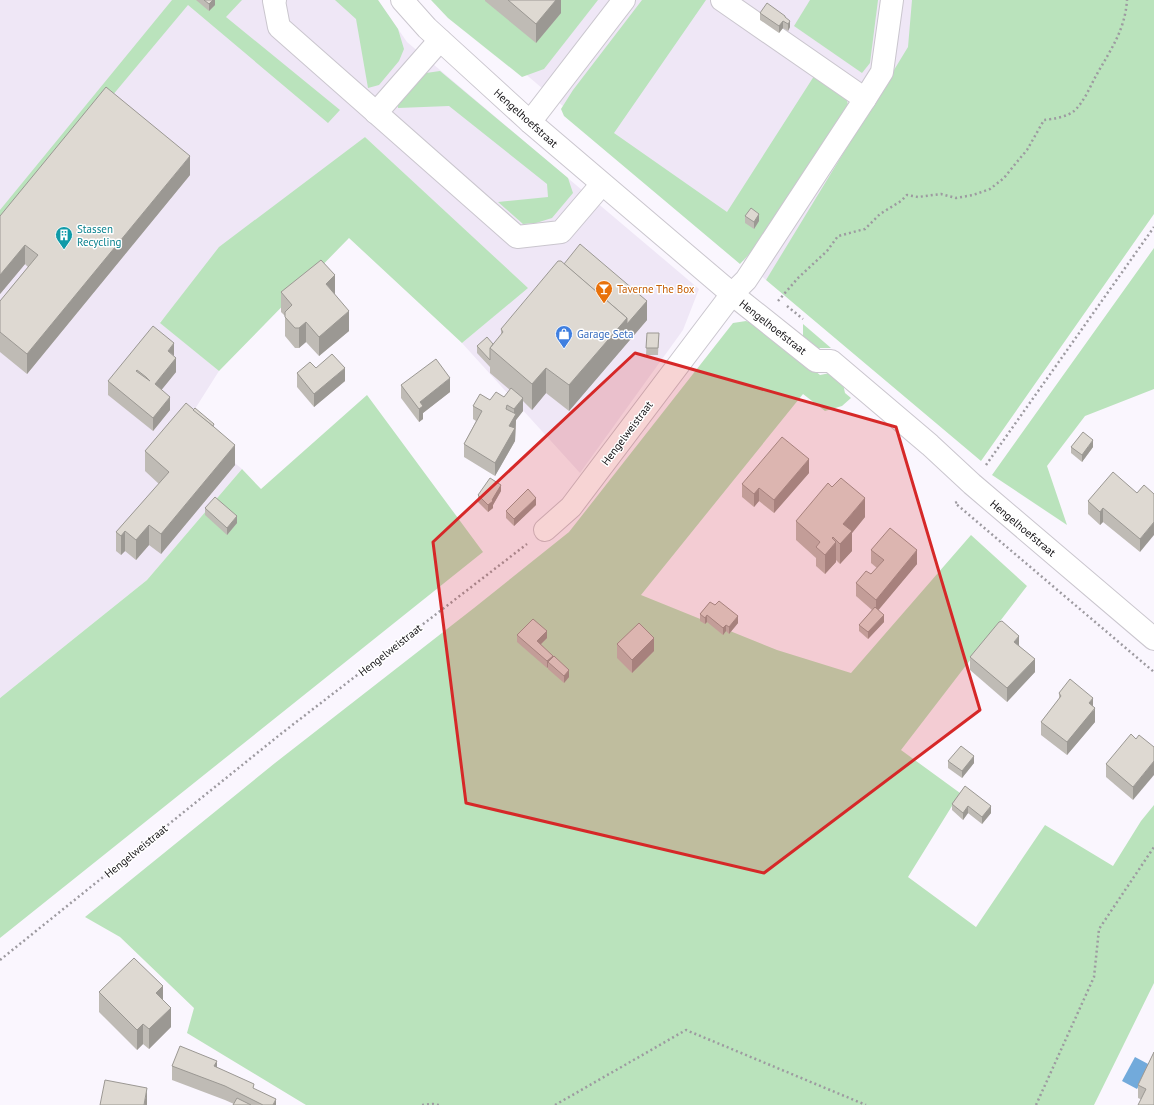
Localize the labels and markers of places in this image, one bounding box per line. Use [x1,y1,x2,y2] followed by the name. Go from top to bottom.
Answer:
[77,222,121,249] place label: Stassen Recycling
[54,225,74,250] building icon: Stassen Recycling
[594,279,614,304] bar icon: Taverne The Box
[617,282,695,296] place label: Taverne The Box
[554,324,574,349] shop icon: Garage Seta
[577,327,633,341] place label: Garage Seta

